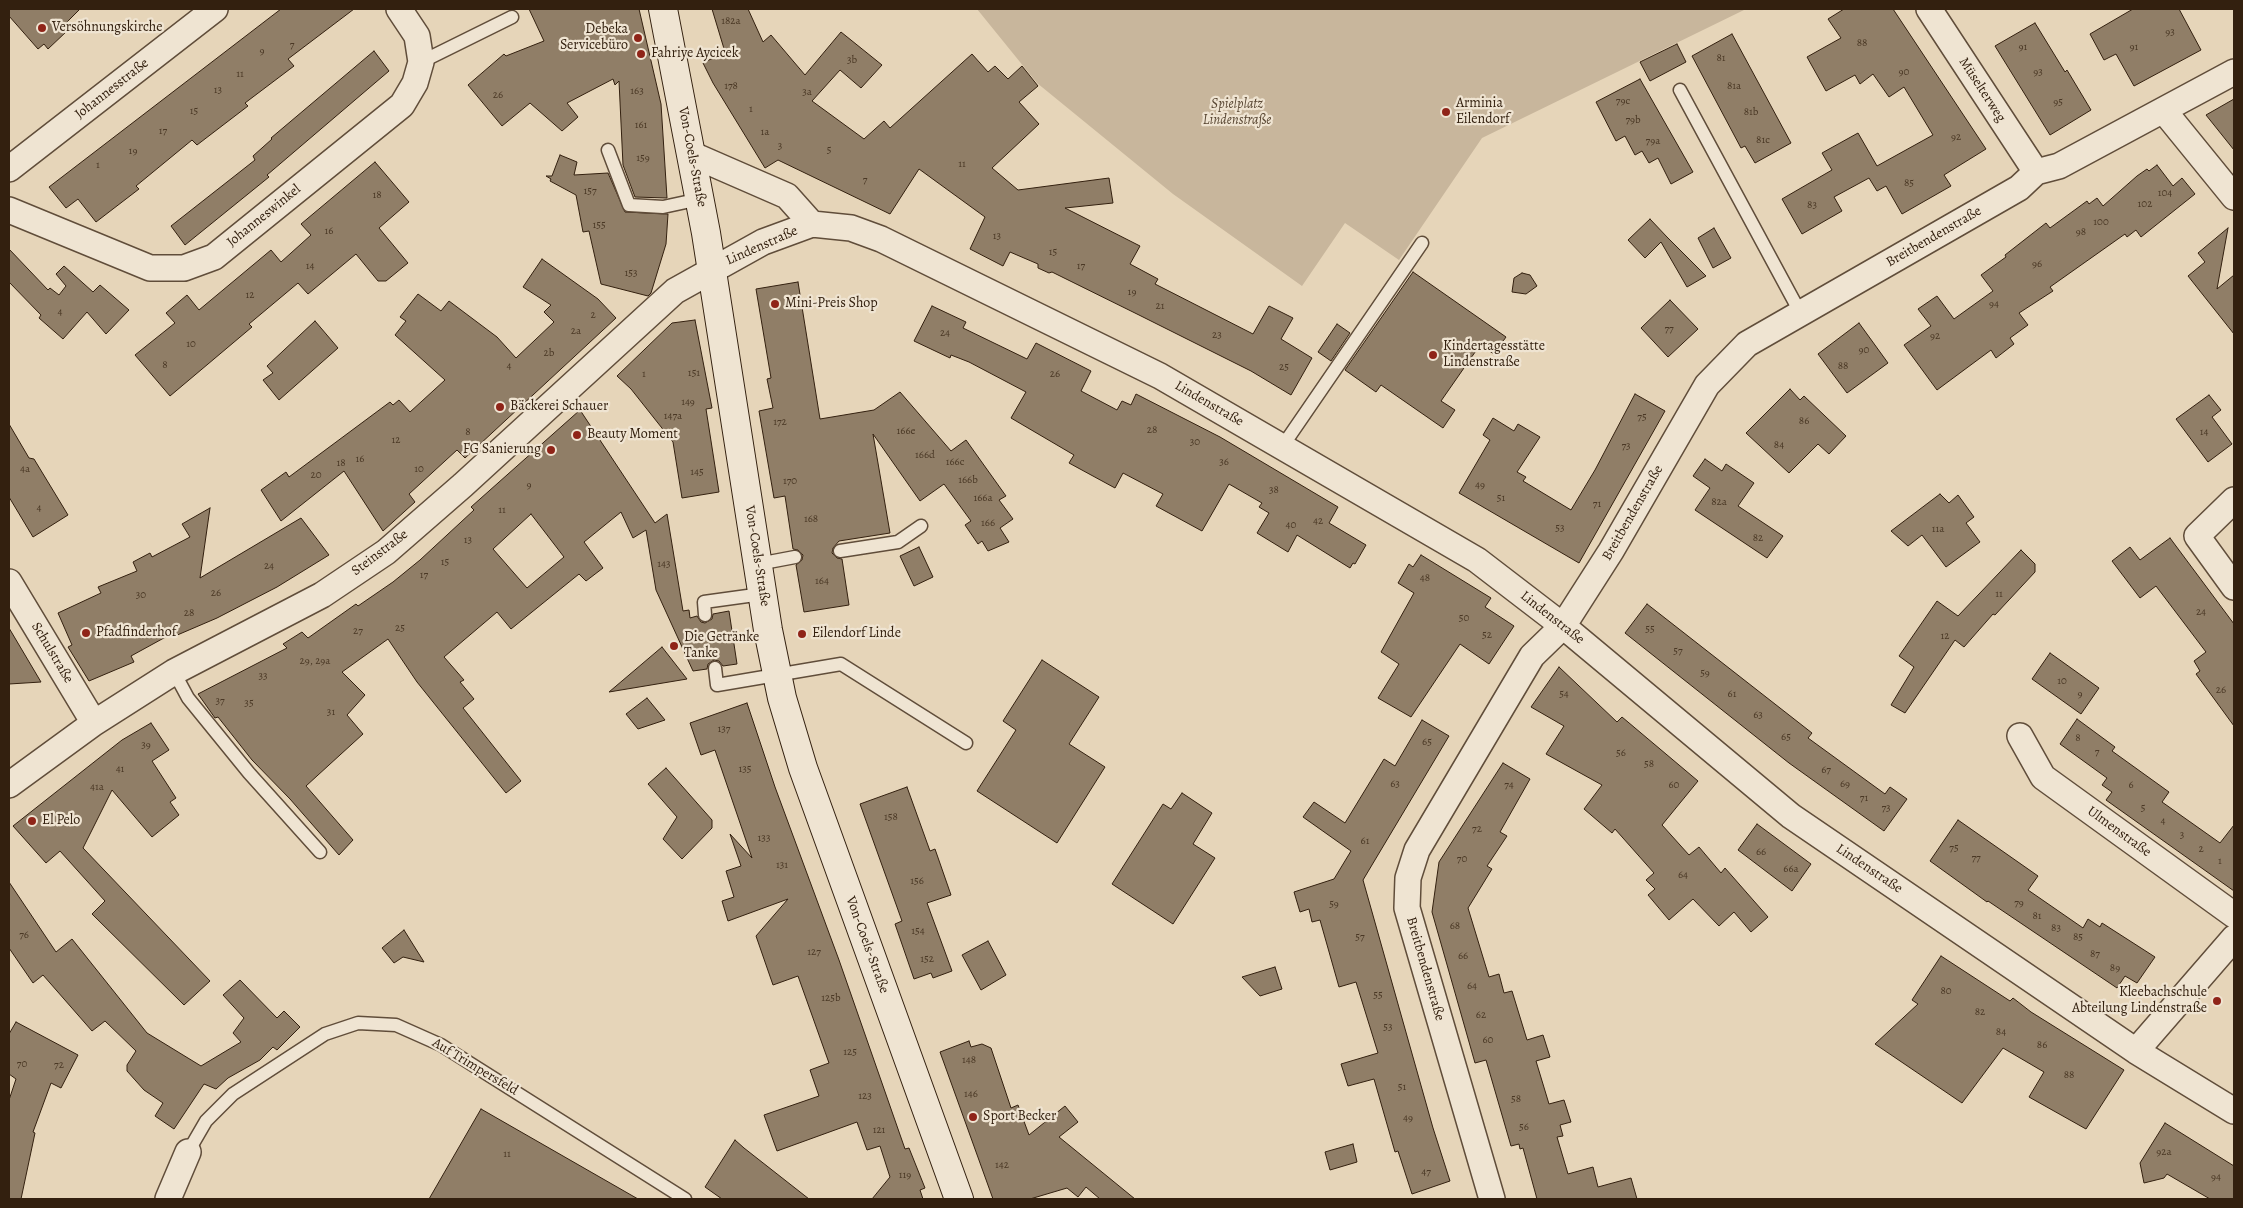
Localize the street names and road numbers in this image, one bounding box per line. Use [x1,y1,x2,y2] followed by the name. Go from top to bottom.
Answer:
[72,55,152,123] street label: Johannesstraße
[1955,55,2009,125] street label: Müselterweg
[674,105,710,209] street label: Von-Coels-Straße
[224,181,304,251] street label: Johanneswinkel
[1883,203,1985,271] street label: Breitbendenstraße
[724,223,800,269] street label: Lindenstraße
[1172,378,1246,430] street label: Lindenstraße
[1599,462,1667,564] street label: Breitbendenstraße
[741,504,773,608] street label: Von-Coels-Straße
[348,526,412,580] street label: Steinstraße
[1517,588,1587,648] street label: Lindenstraße
[27,619,77,687] street label: Schulstraße
[2084,803,2154,861] street label: Ulmenstraße
[1833,841,1905,897] street label: Lindenstraße
[842,894,892,996] street label: Von-Coels-Straße
[1402,915,1448,1023] street label: Breitbendenstraße
[429,1035,521,1099] street label: Auf Trimpersfeld

